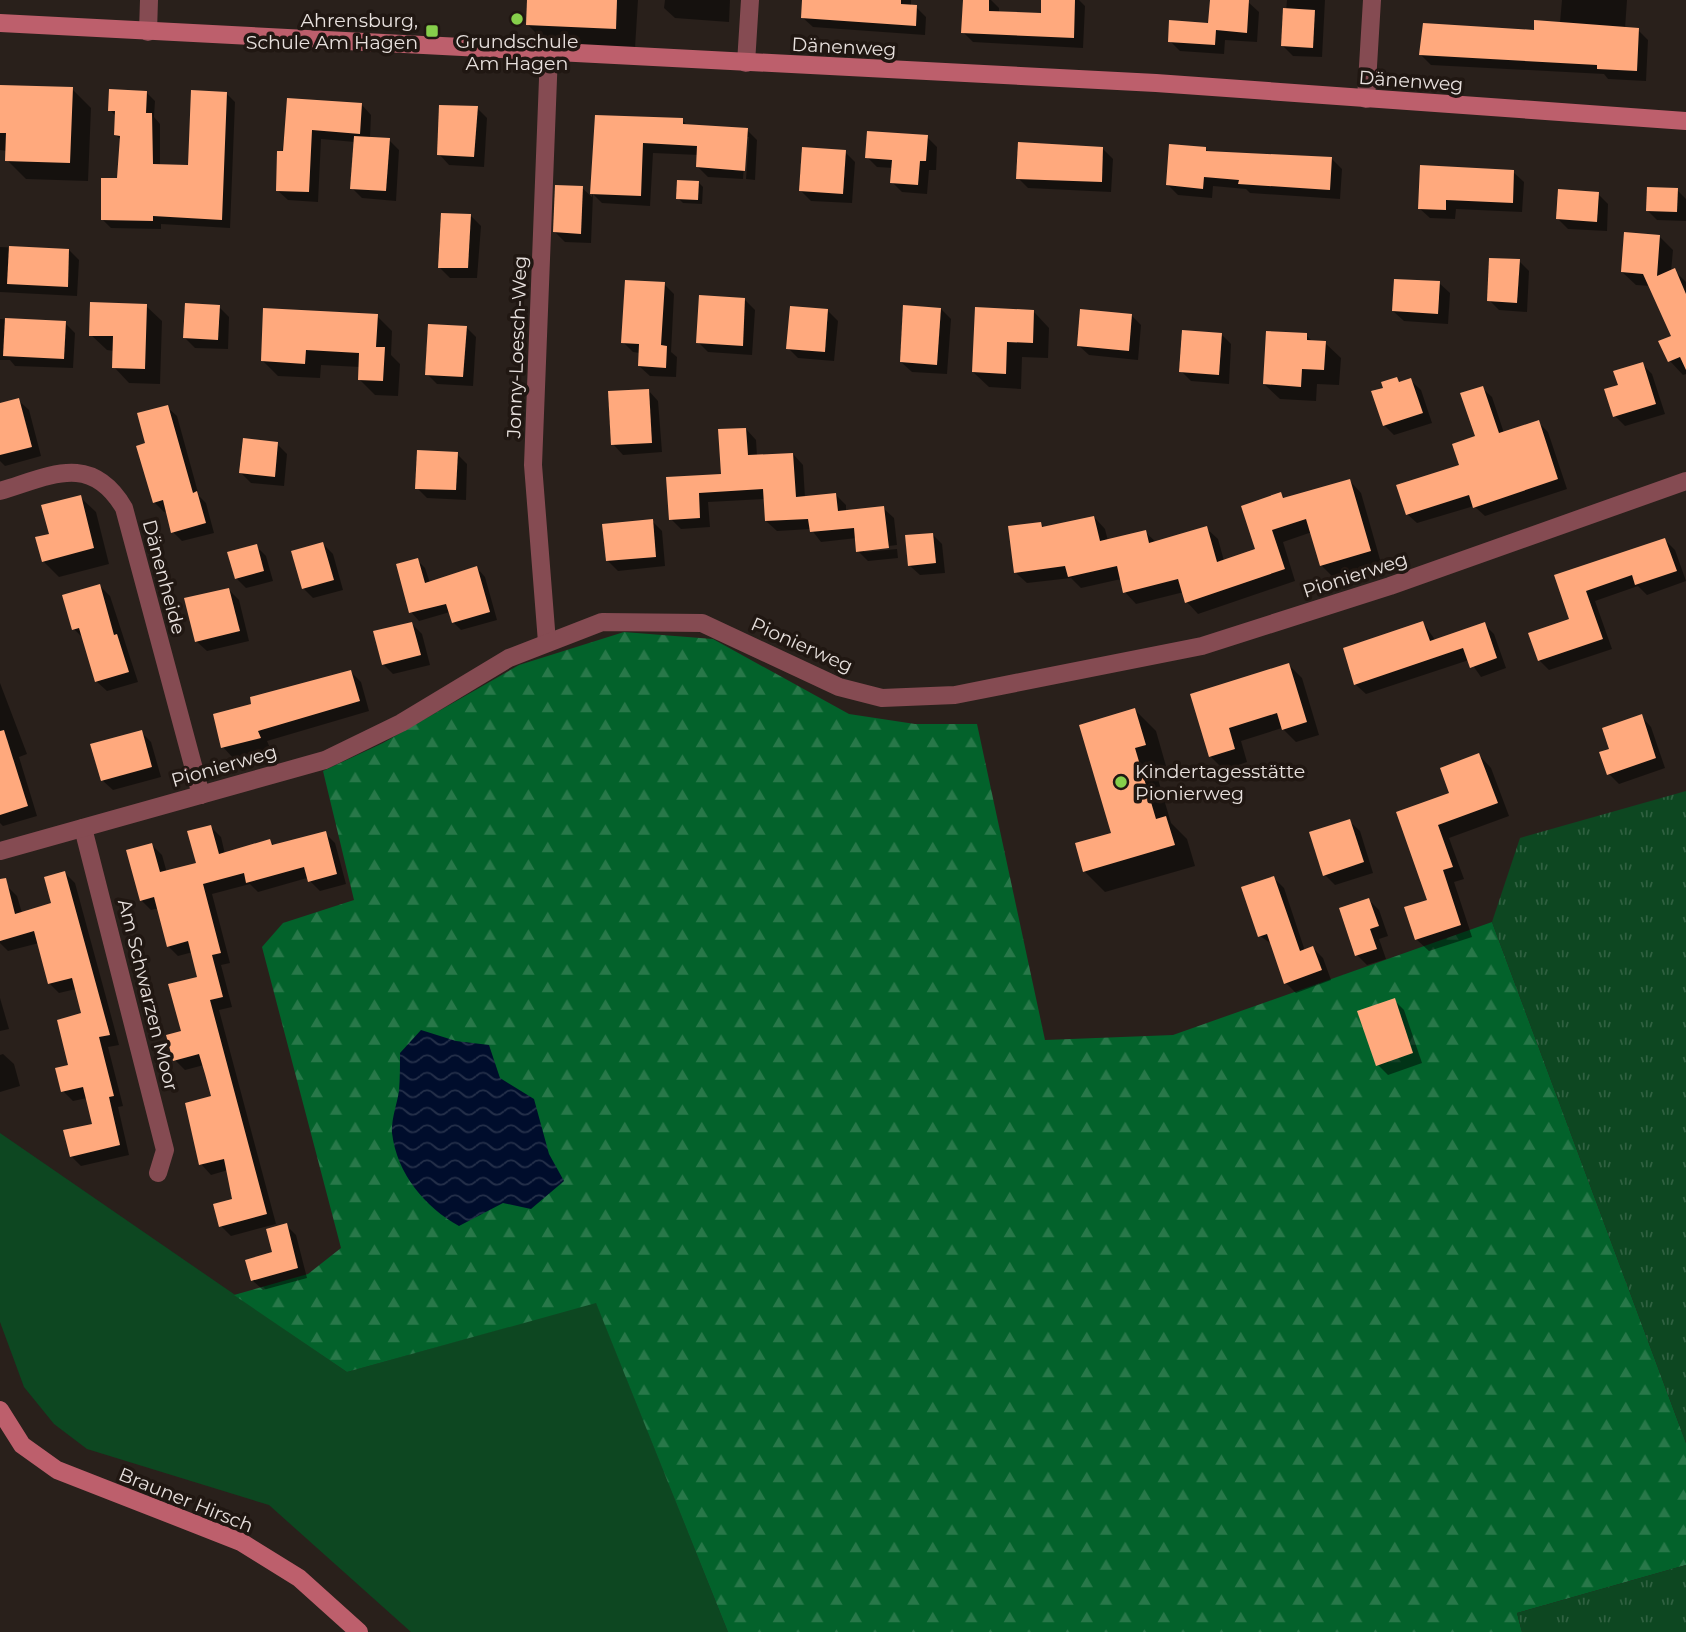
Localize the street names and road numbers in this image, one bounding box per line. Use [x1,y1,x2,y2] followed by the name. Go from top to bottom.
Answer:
[791,33,897,61] street label: Dänenweg
[1358,66,1464,96] street label: Dänenweg
[502,255,532,440] street label: Jonny-Loesch-Weg
[138,517,190,637] street label: Dänenheide
[1300,547,1410,603] street label: Pionierweg
[748,612,856,678] street label: Pionierweg
[168,740,280,792] street label: Pionierweg
[113,897,183,1093] street label: Am Schwarzen Moor
[115,1463,257,1537] street label: Brauner Hirsch

